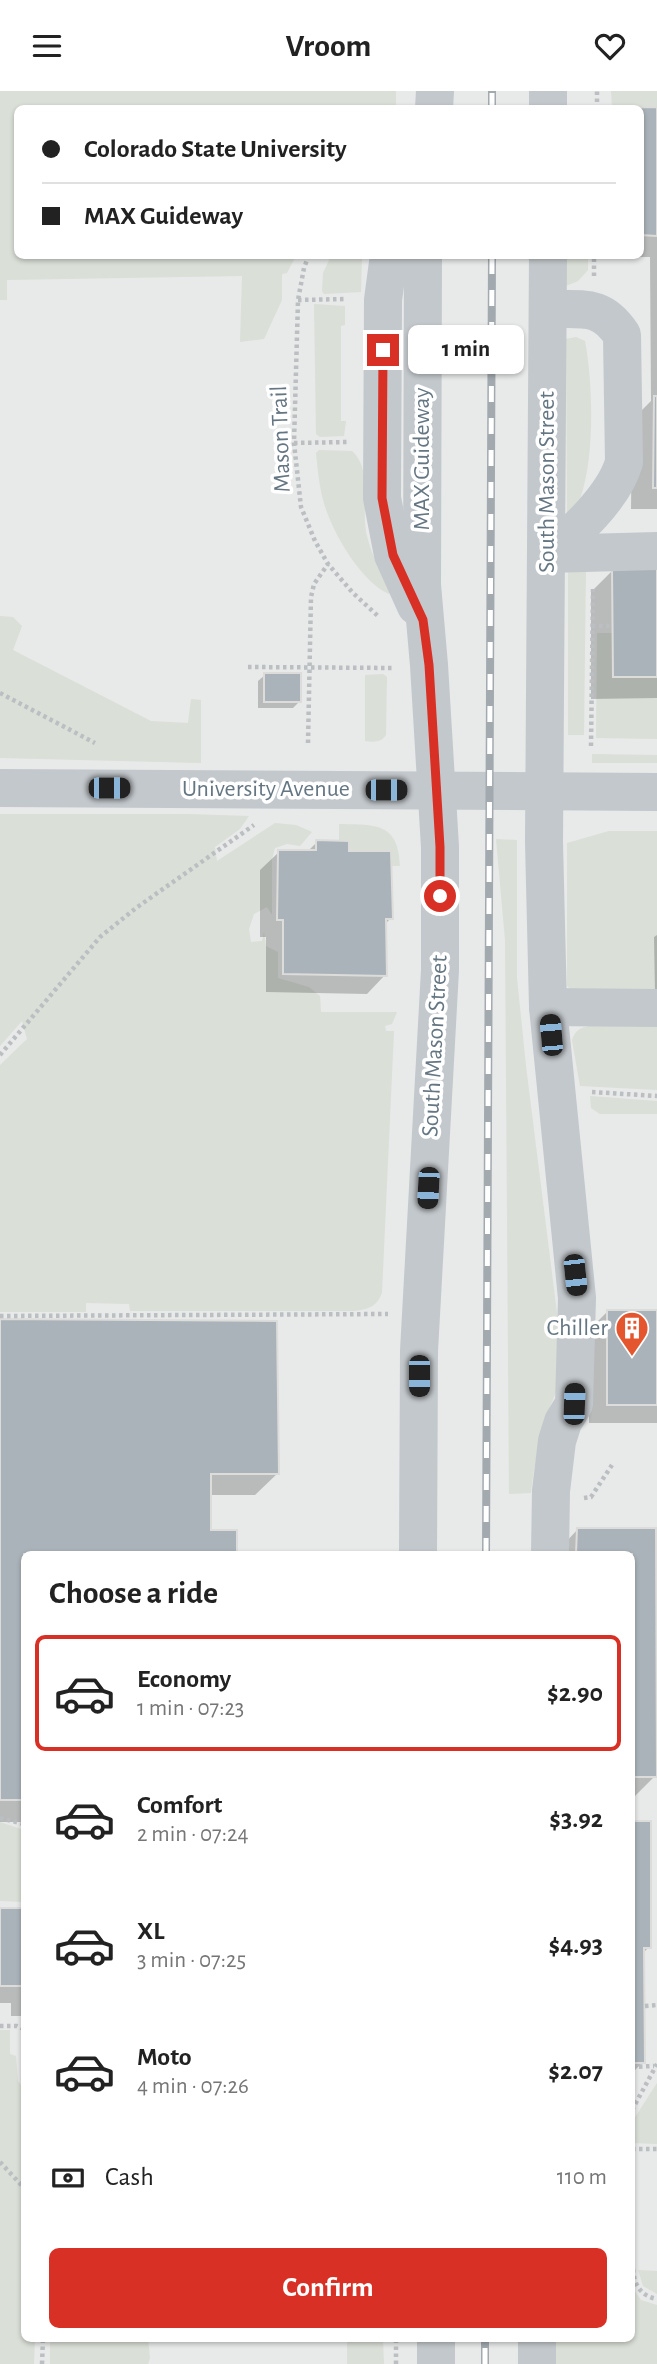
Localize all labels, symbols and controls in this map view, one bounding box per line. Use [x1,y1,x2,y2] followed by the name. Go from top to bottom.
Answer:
[28,27,66,65] icon: menu
[591,27,629,65] icon: heart
[286,30,371,62] text: Vroom
[84,136,347,162] text: Colorado State University
[84,203,243,229] text: MAX Guideway
[408,325,523,375] callout: 1 min
[367,334,399,366] route end
[442,338,490,361] text: 1 min
[267,385,295,493] street label: Mason Trail
[410,388,434,530] street label: MAX Guideway
[535,391,559,573] street label: South Mason Street
[182,777,350,801] street label: University Avenue
[89,778,131,799] car
[366,780,408,801] car
[424,880,456,912] route start
[418,954,452,1138] street label: South Mason Street
[539,1013,564,1057] car
[417,1166,440,1210] car
[563,1253,588,1297] car
[613,1309,651,1358] building icon: Chiller
[547,1316,608,1340] place label: Chiller
[409,1355,430,1397] car
[563,1383,586,1425] car
[49,1577,218,1609] text: Choose a ride
[53,1662,116,1725] icon: car
[137,1666,231,1692] text: Economy
[547,1680,603,1706] text: $2.90
[137,1697,244,1720] text: 1 min · 07:23
[53,1788,116,1851] icon: car
[137,1792,222,1818] text: Comfort
[549,1806,603,1832] text: $3.92
[137,1823,248,1846] text: 2 min · 07:24
[53,1914,116,1977] icon: car
[137,1918,164,1944] text: XL
[549,1932,603,1958] text: $4.93
[137,1949,246,1972] text: 3 min · 07:25
[53,2040,116,2103] icon: car
[137,2044,192,2070] text: Moto
[548,2058,603,2084] text: $2.07
[137,2075,249,2098] text: 4 min · 07:26
[49,2159,87,2197] icon: cash
[105,2164,154,2190] text: Cash
[557,2166,607,2189] text: 110 m
[49,2248,607,2328] button: Confirm

